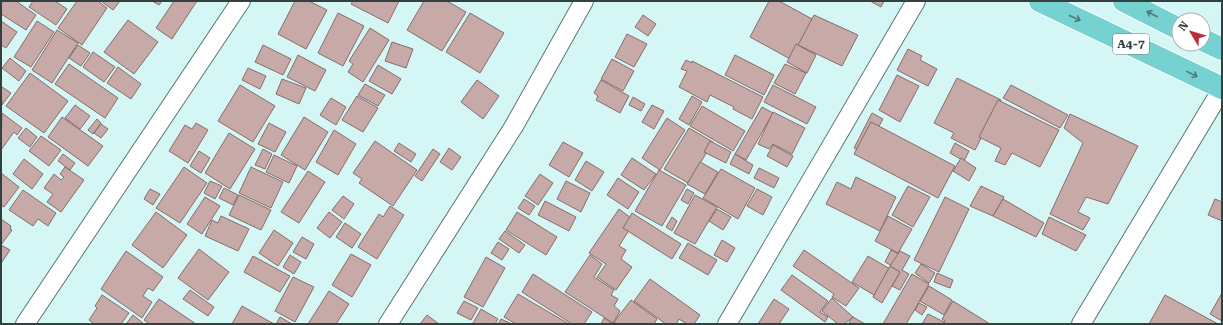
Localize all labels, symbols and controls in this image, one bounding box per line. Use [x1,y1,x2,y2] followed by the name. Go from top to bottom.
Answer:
[1146,10,1158,18] one-way arrow
[1171,12,1211,52] north arrow
[1069,15,1081,22] one-way arrow
[1176,18,1192,33] text: N
[1113,34,1149,54] road number: A4-7
[1186,71,1198,78] one-way arrow

